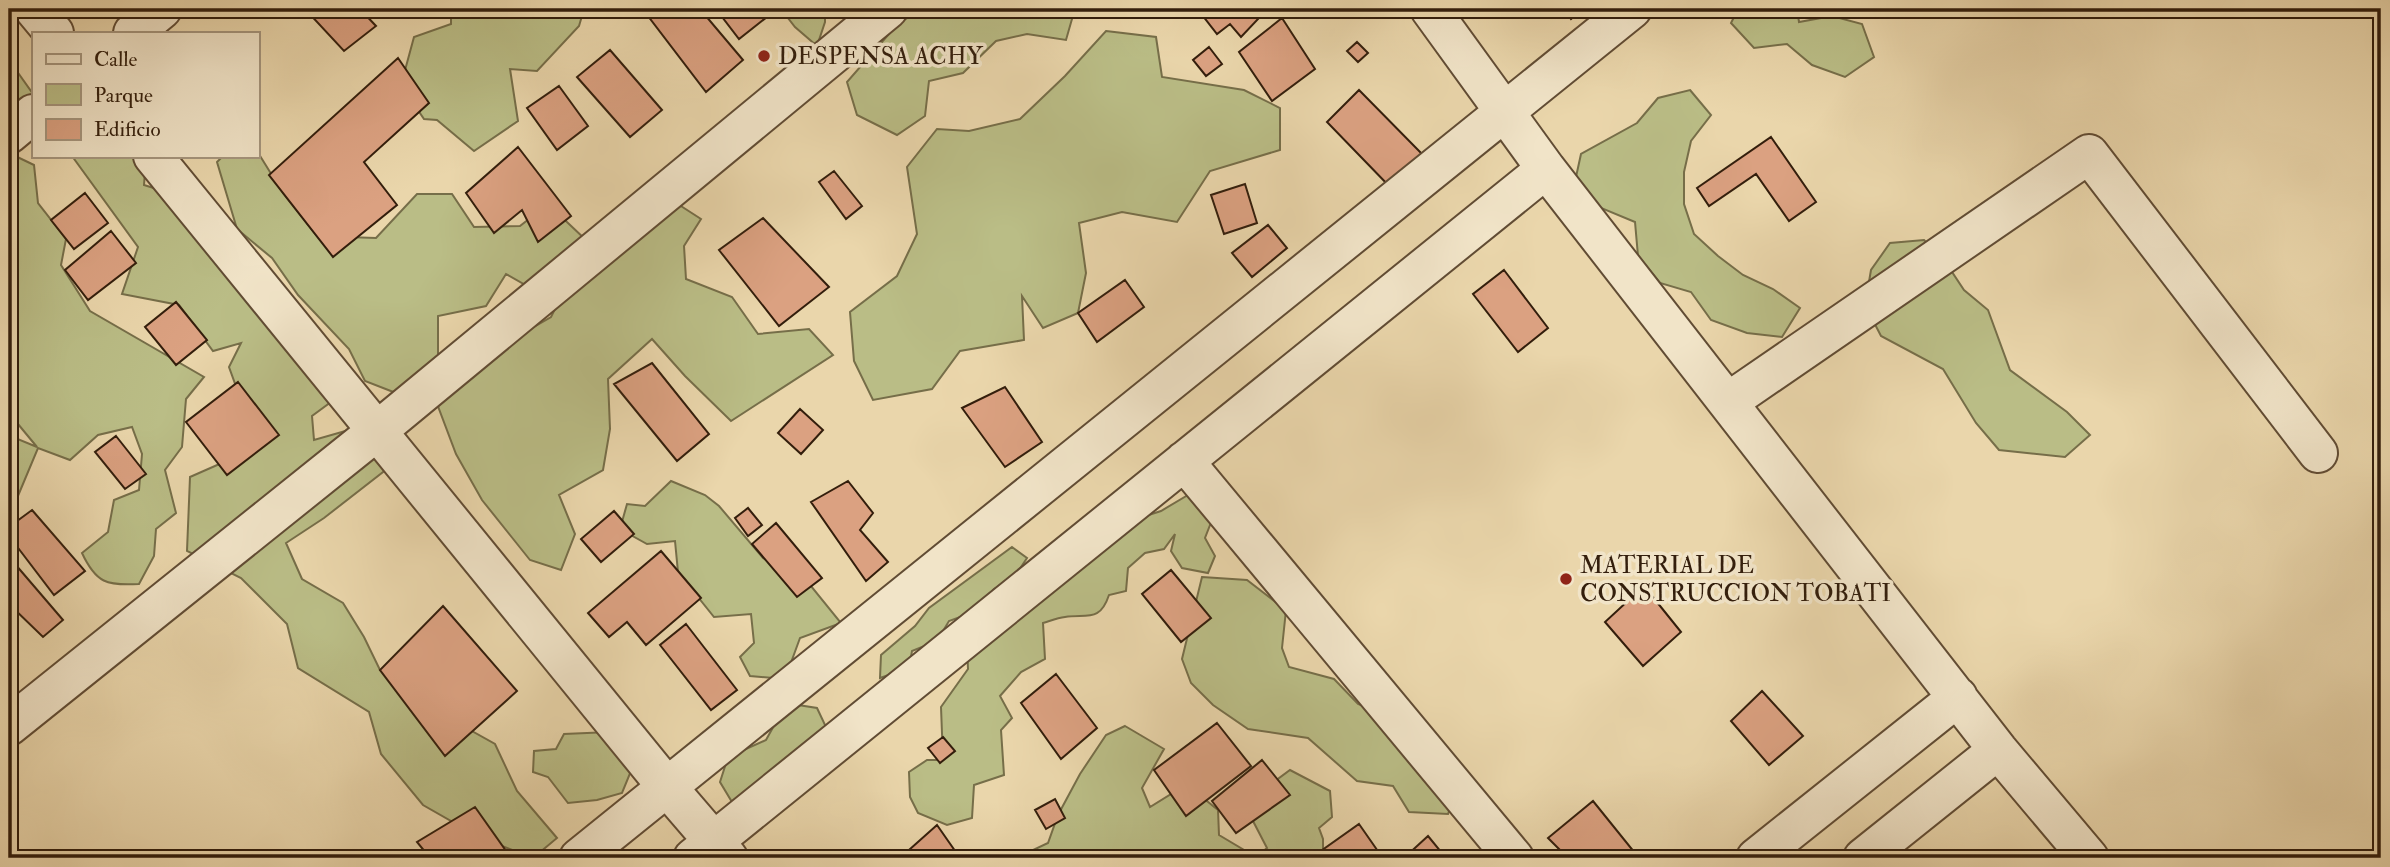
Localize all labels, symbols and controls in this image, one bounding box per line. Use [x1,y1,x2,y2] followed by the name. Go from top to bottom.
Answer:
[32,32,259,158] legend
[778,41,984,72] place label: DESPENSA ACHY
[94,46,138,73] text: Calle
[756,48,772,64] marker: DESPENSA ACHY
[94,82,153,109] text: Parque
[94,116,161,143] text: Edificio
[1580,550,1891,609] place label: MATERIAL DE CONSTRUCCION TOBATI
[1558,571,1574,587] marker: MATERIAL DE CONSTRUCCION TOBATI

